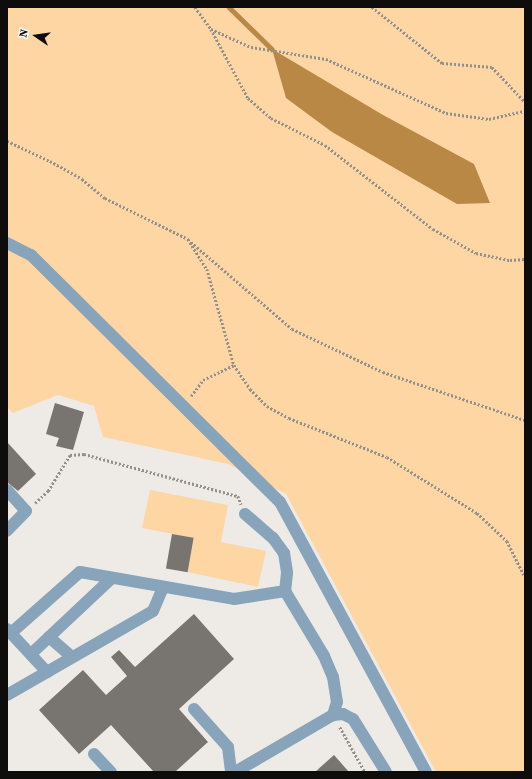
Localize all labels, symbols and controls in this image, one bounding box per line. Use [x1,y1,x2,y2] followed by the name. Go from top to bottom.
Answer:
[16,16,56,56] north arrow
[16,28,32,39] text: N

